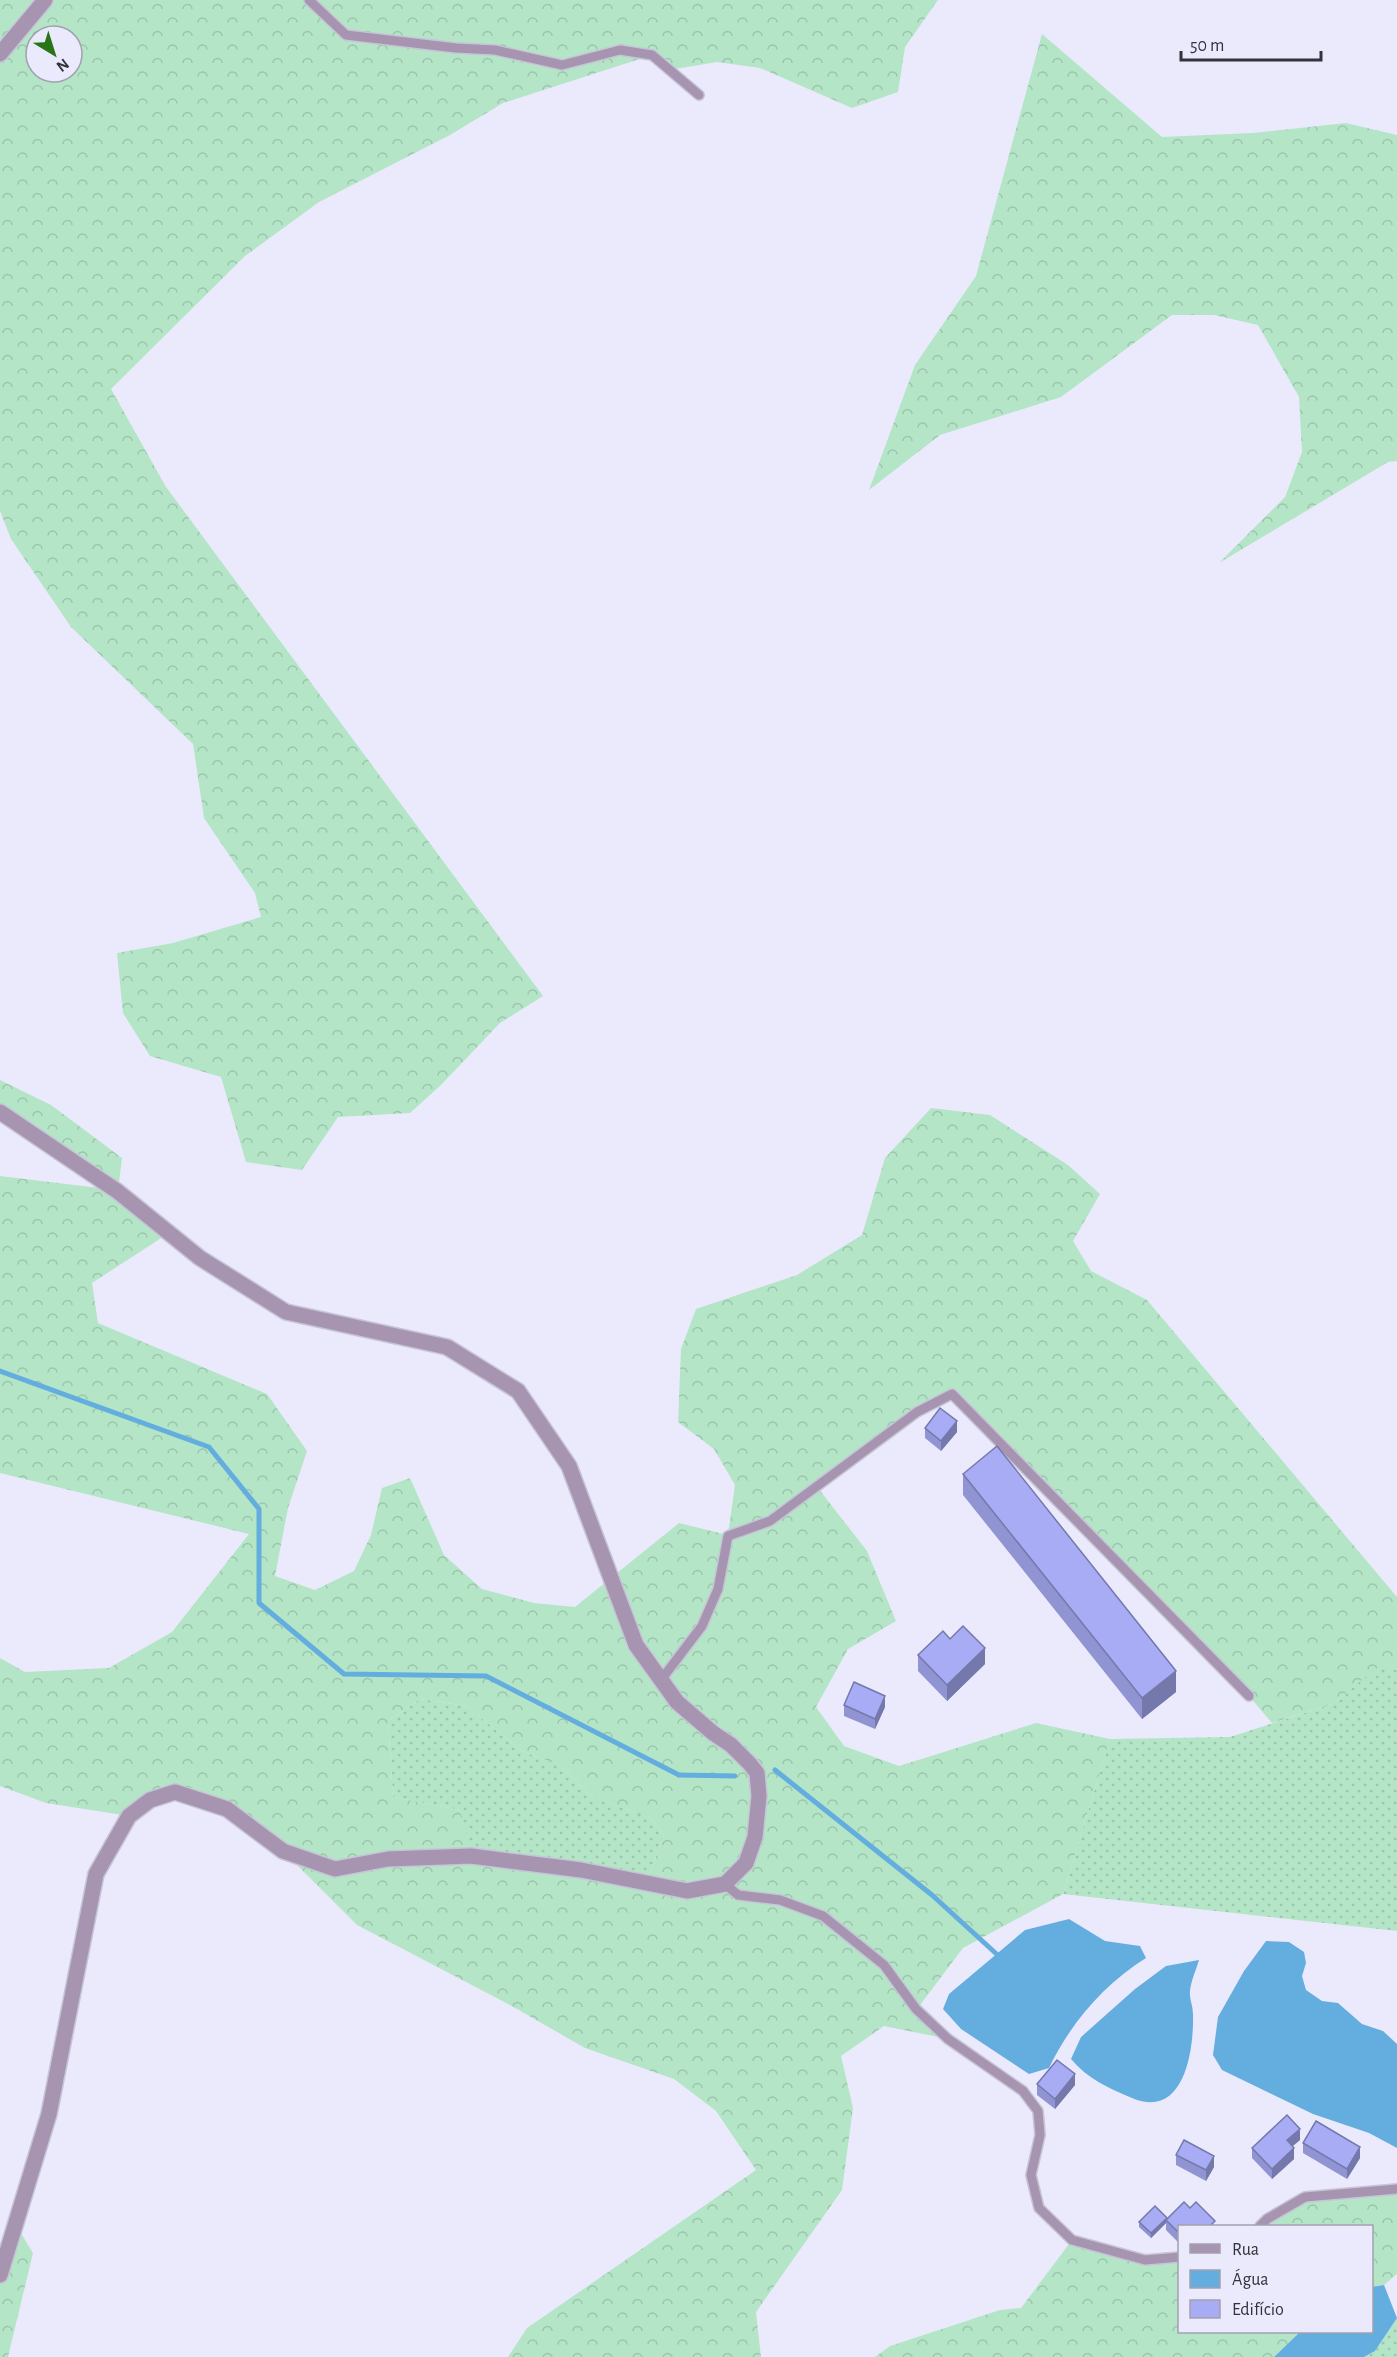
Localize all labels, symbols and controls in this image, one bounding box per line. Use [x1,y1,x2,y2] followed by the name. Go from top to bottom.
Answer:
[24,24,84,84] north arrow
[1181,24,1320,62] scale bar
[1190,37,1224,55] text: 50 m
[53,55,72,75] text: N
[1178,2225,1373,2333] legend
[1232,2241,1259,2259] text: Rua
[1232,2268,1269,2289] text: Água
[1232,2301,1284,2319] text: Edifício

